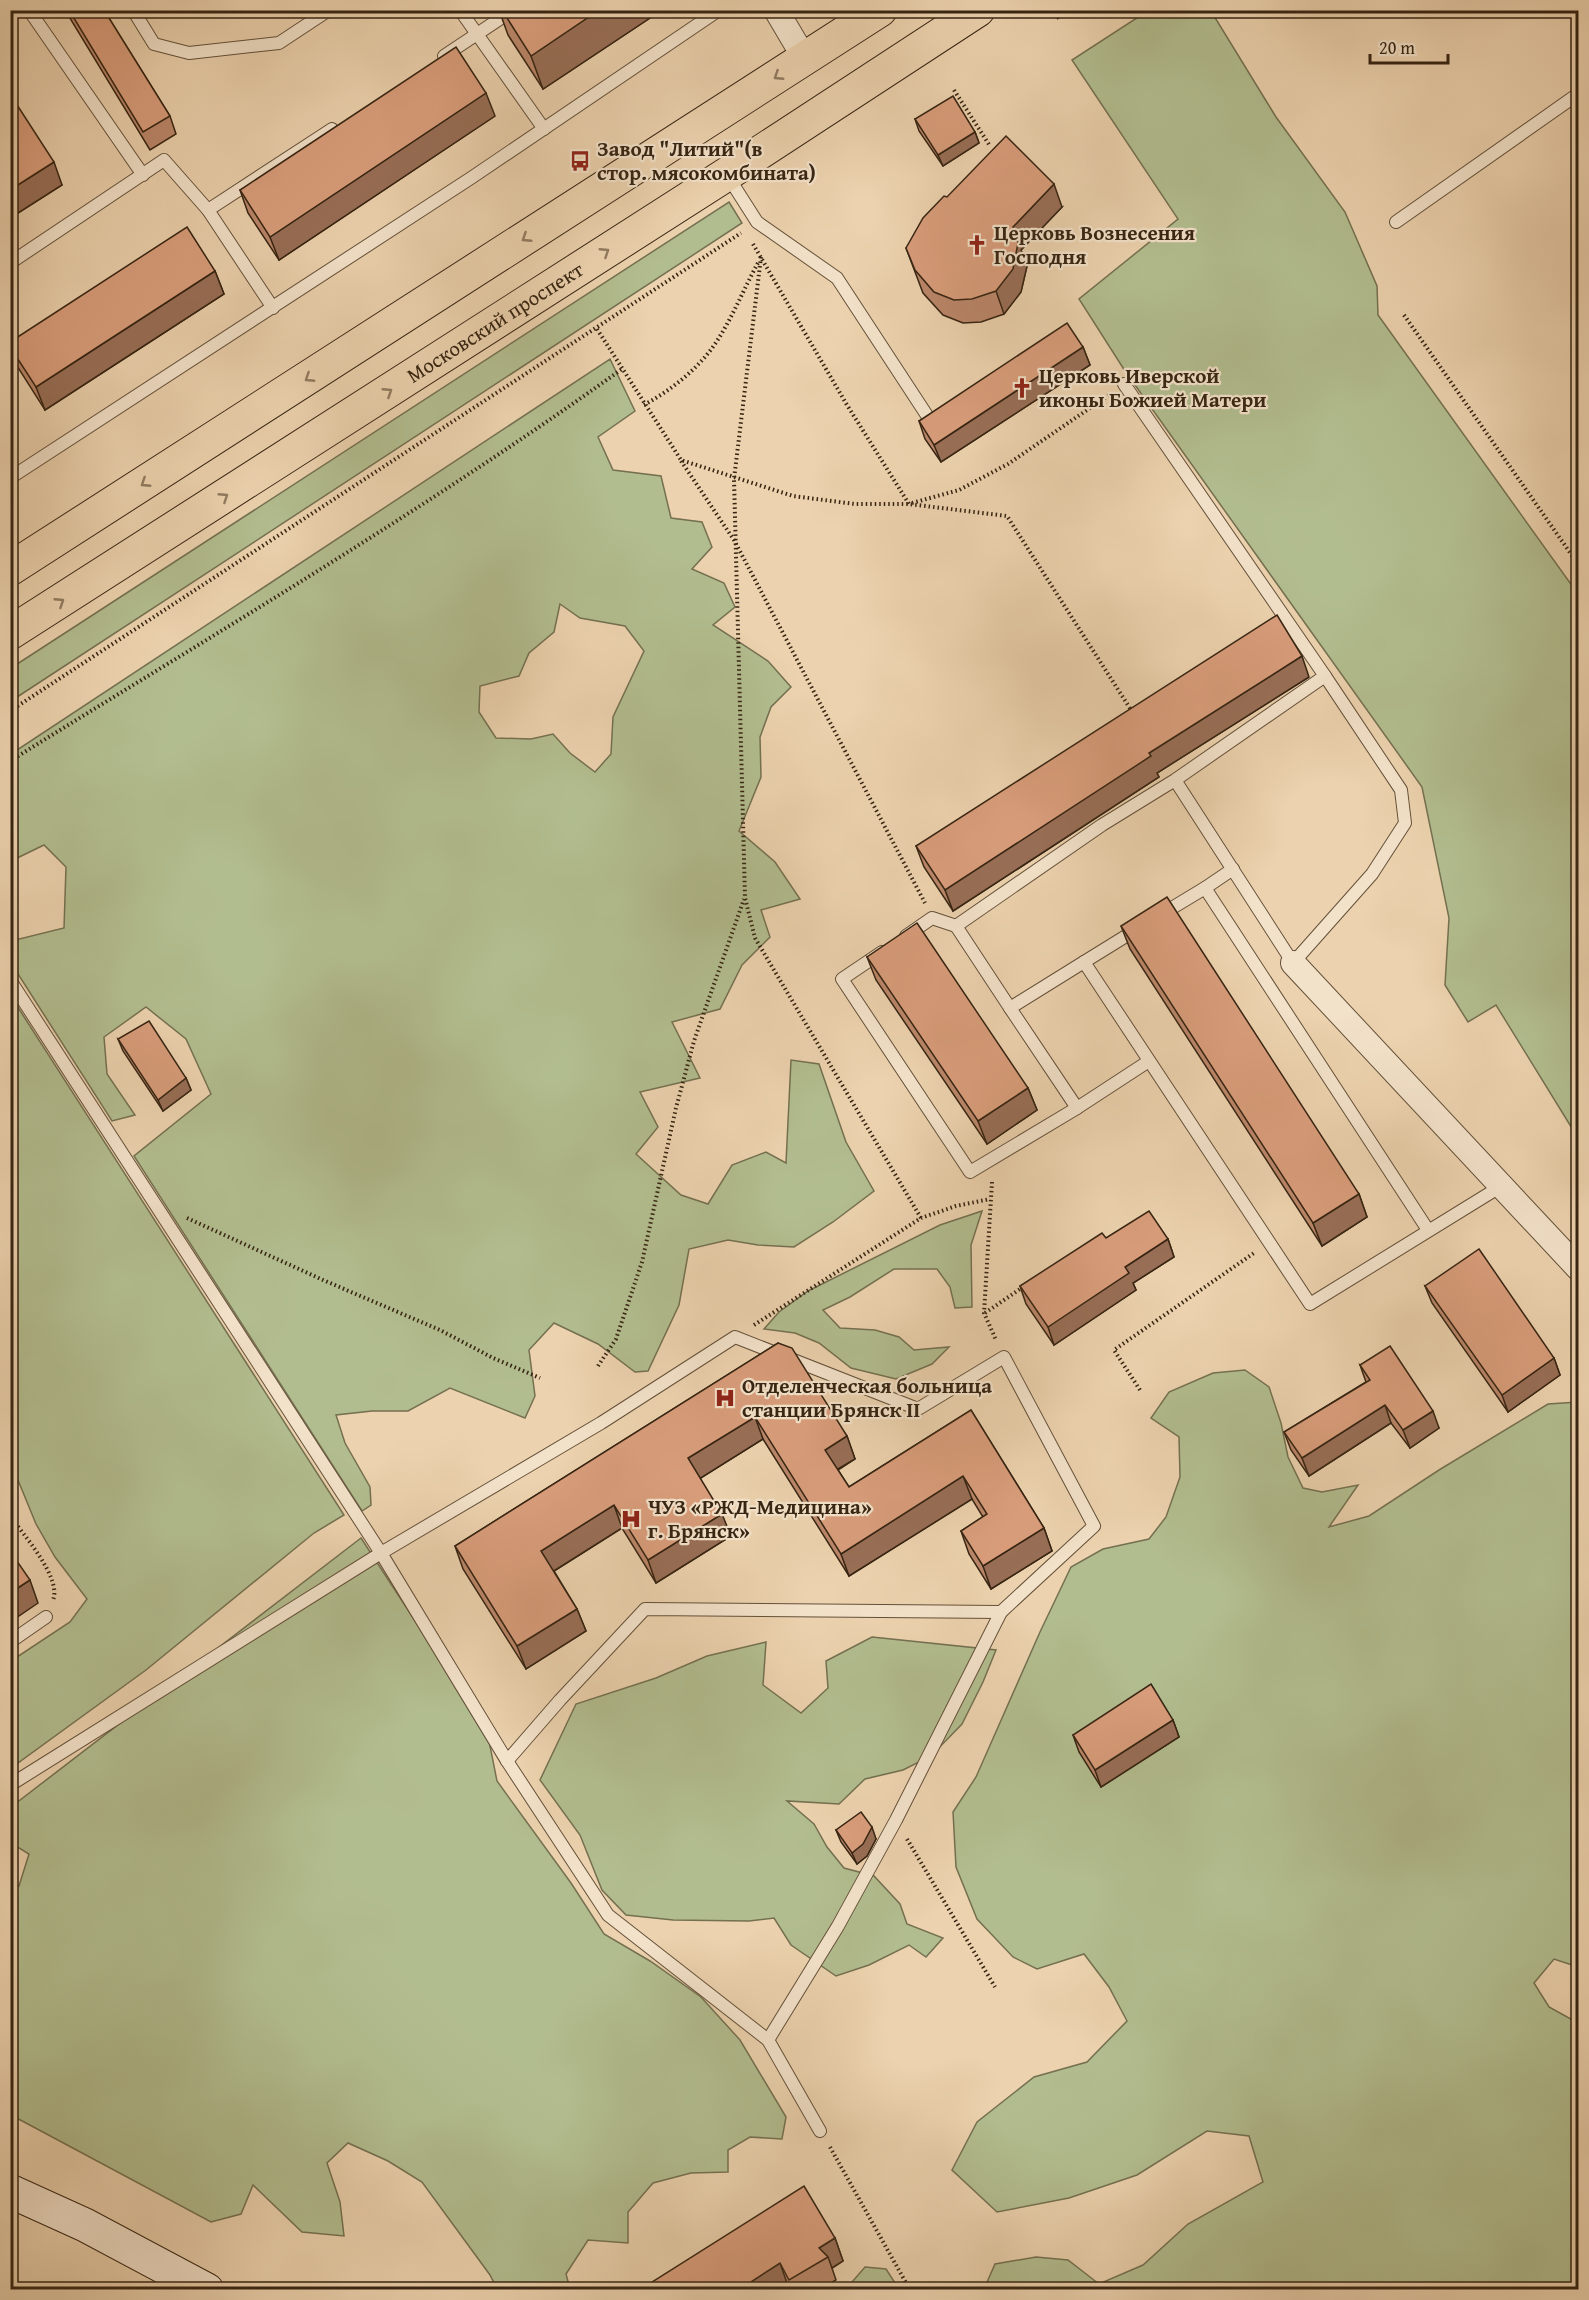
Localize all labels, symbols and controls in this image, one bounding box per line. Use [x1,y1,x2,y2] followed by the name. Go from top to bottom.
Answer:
[1370,27,1448,65] scale bar
[1379,34,1415,61] text: 20 m
[774,69,785,80] one-way arrow
[597,133,816,188] place label: Завод "Литий"(в стор. мясокомбината)
[568,149,592,173] bus stop icon: Завод "Литий"(в стор. мясокомбината)
[994,217,1195,272] place label: Церковь Вознесения Господня
[522,231,532,243] one-way arrow
[965,233,989,257] church icon: Церковь Вознесения Господня
[598,248,609,259] one-way arrow
[400,254,589,390] street label: Московский проспект
[1039,360,1266,415] place label: Церковь Иверской иконы Божией Матери
[304,370,315,381] one-way arrow
[1010,376,1034,400] church icon: Церковь Иверской иконы Божией Матери
[382,388,393,399] one-way arrow
[140,476,151,487] one-way arrow
[217,493,228,504] one-way arrow
[54,597,64,609] one-way arrow
[742,1370,992,1425] place label: Отделенческая больница станции Брянск II
[713,1386,737,1410] hospital icon: Отделенческая больница станции Брянск II
[648,1491,872,1546] place label: ЧУЗ «РЖД-Медицина» г. Брянск»
[619,1507,643,1531] hospital icon: ЧУЗ «РЖД-Медицина» г. Брянск»

